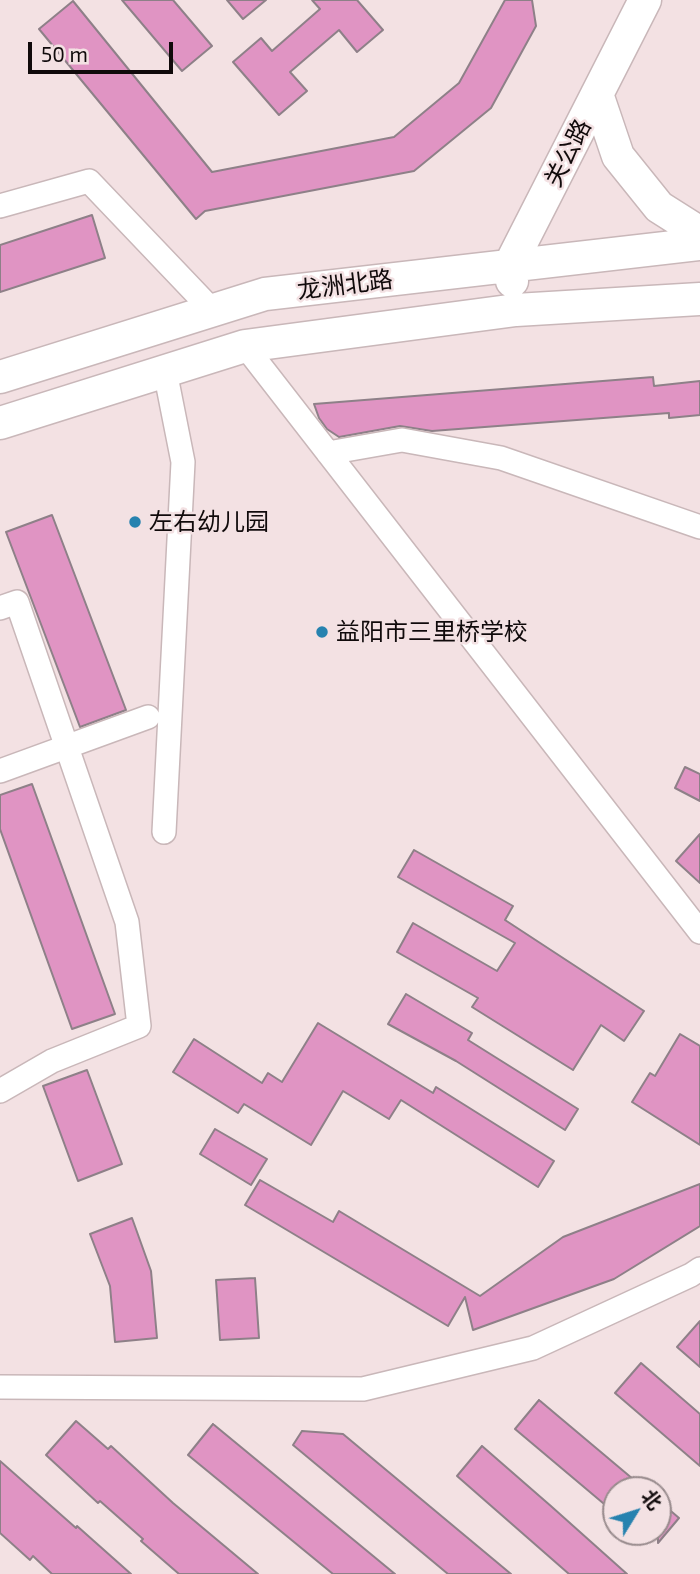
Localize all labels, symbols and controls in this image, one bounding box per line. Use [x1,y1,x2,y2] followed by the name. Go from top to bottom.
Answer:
[32,28,177,72] scale bar
[41,41,88,66] text: 50 m
[539,114,597,192] street label: 关公路
[296,265,394,305] street label: 龙洲北路
[149,508,269,536] place label: 左右幼儿园
[127,514,143,530] marker: 左右幼儿园
[336,618,528,646] place label: 益阳市三里桥学校
[314,624,330,640] marker: 益阳市三里桥学校
[602,1476,672,1546] north arrow
[637,1484,667,1514] text: 北

